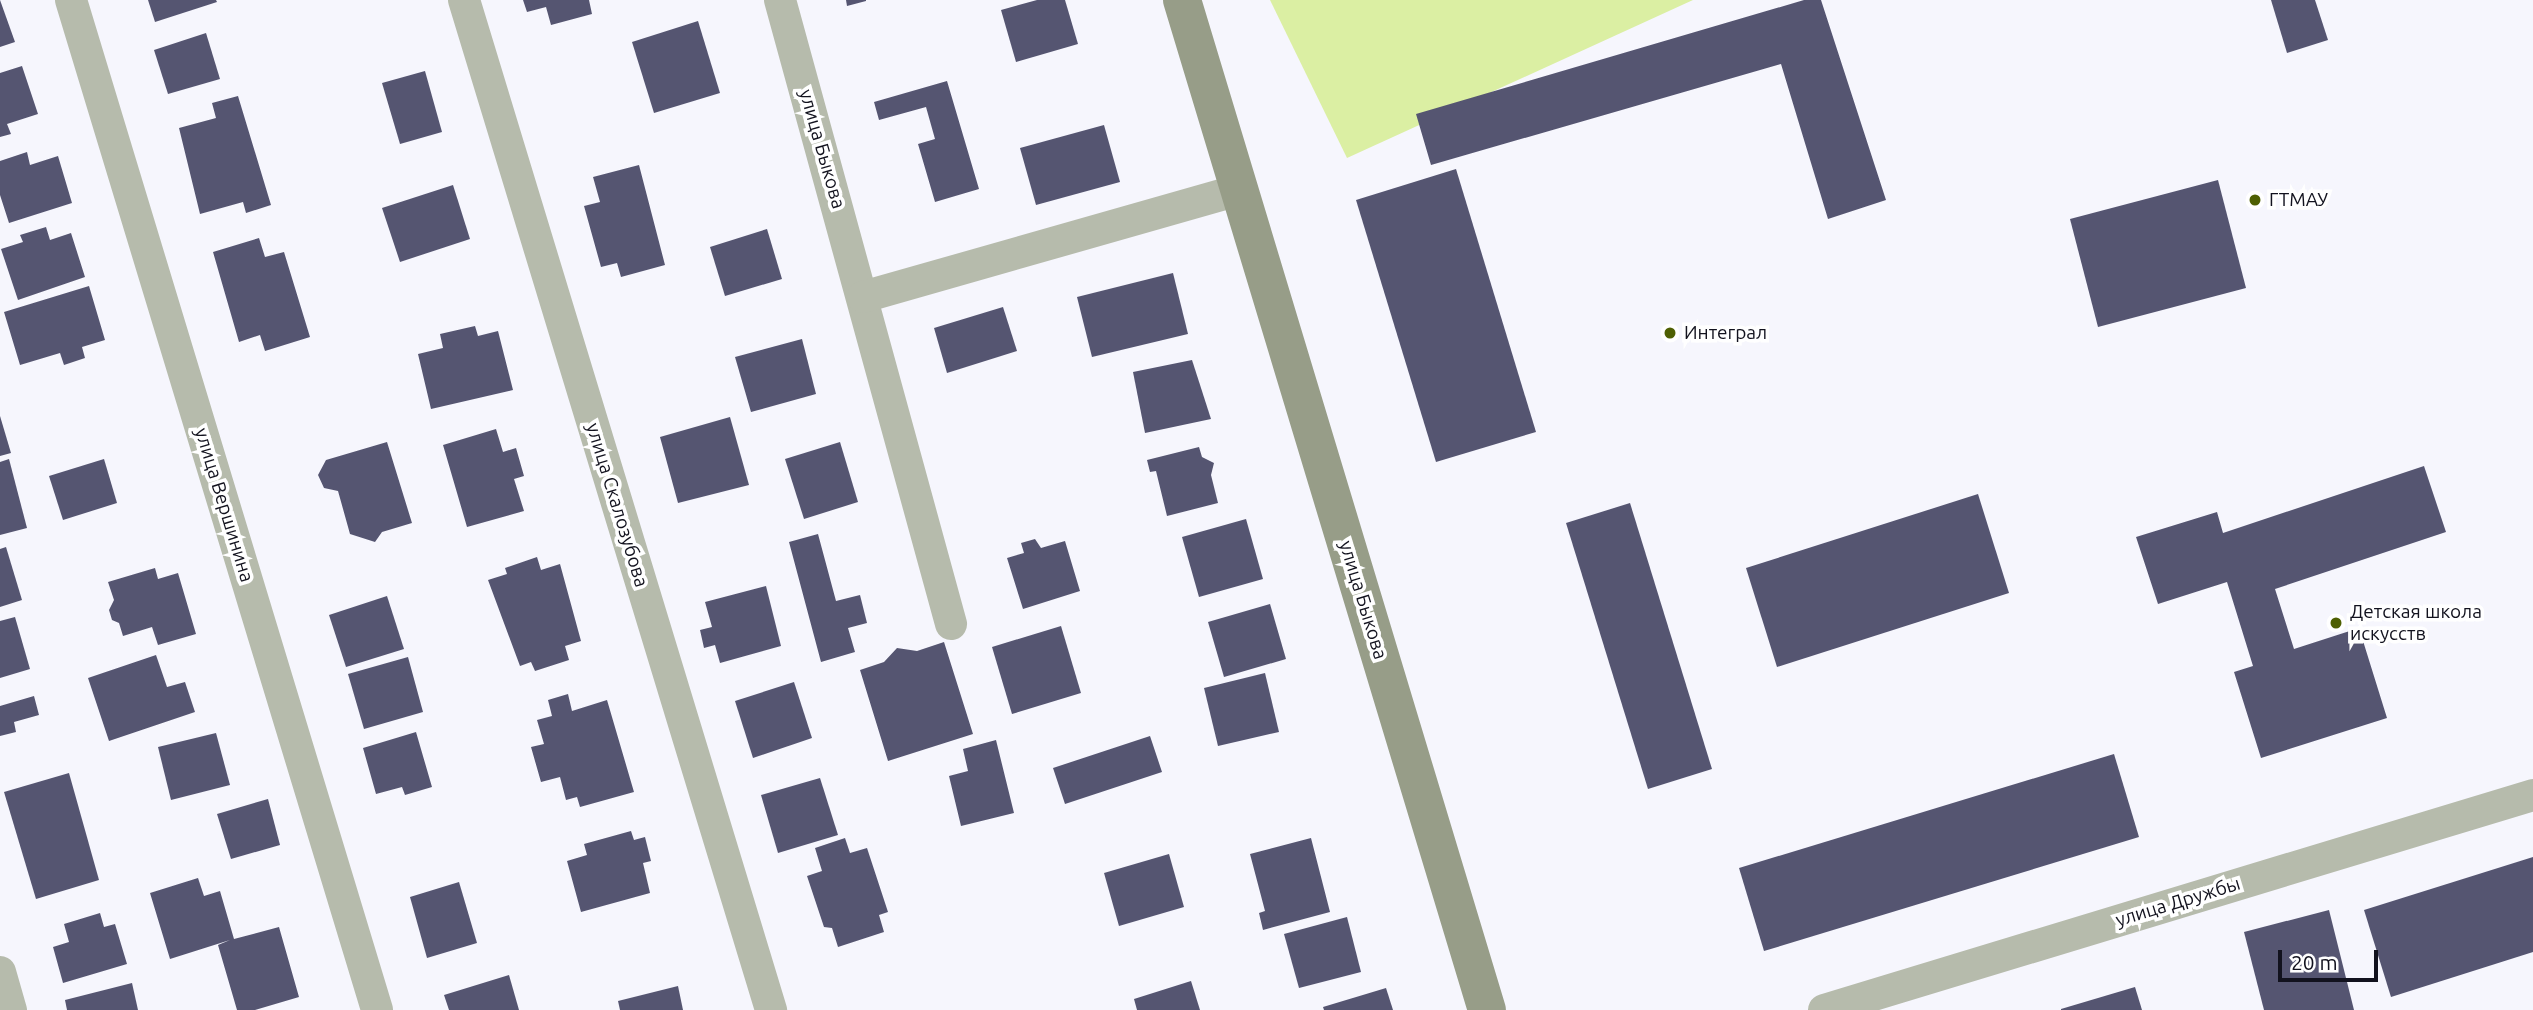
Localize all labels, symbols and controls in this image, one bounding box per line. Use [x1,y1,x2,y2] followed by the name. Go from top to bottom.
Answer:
[794,87,850,211] street label: улица Быкова
[2269,189,2328,211] place label: ГТМАУ
[2247,192,2263,208] marker: ГТМАУ
[1684,322,1767,344] place label: Интеграл
[1662,325,1678,341] marker: Интеграл
[581,420,653,590] street label: улица Скалозубова
[190,425,258,585] street label: улица Вершинина
[1334,538,1392,662] street label: улица Быкова
[2350,601,2482,645] place label: Детская школа искусств
[2328,615,2344,631] marker: Детская школа искусств
[2113,872,2243,932] street label: улица Дружбы
[2281,936,2381,980] scale bar
[2291,950,2338,974] text: 20 m

